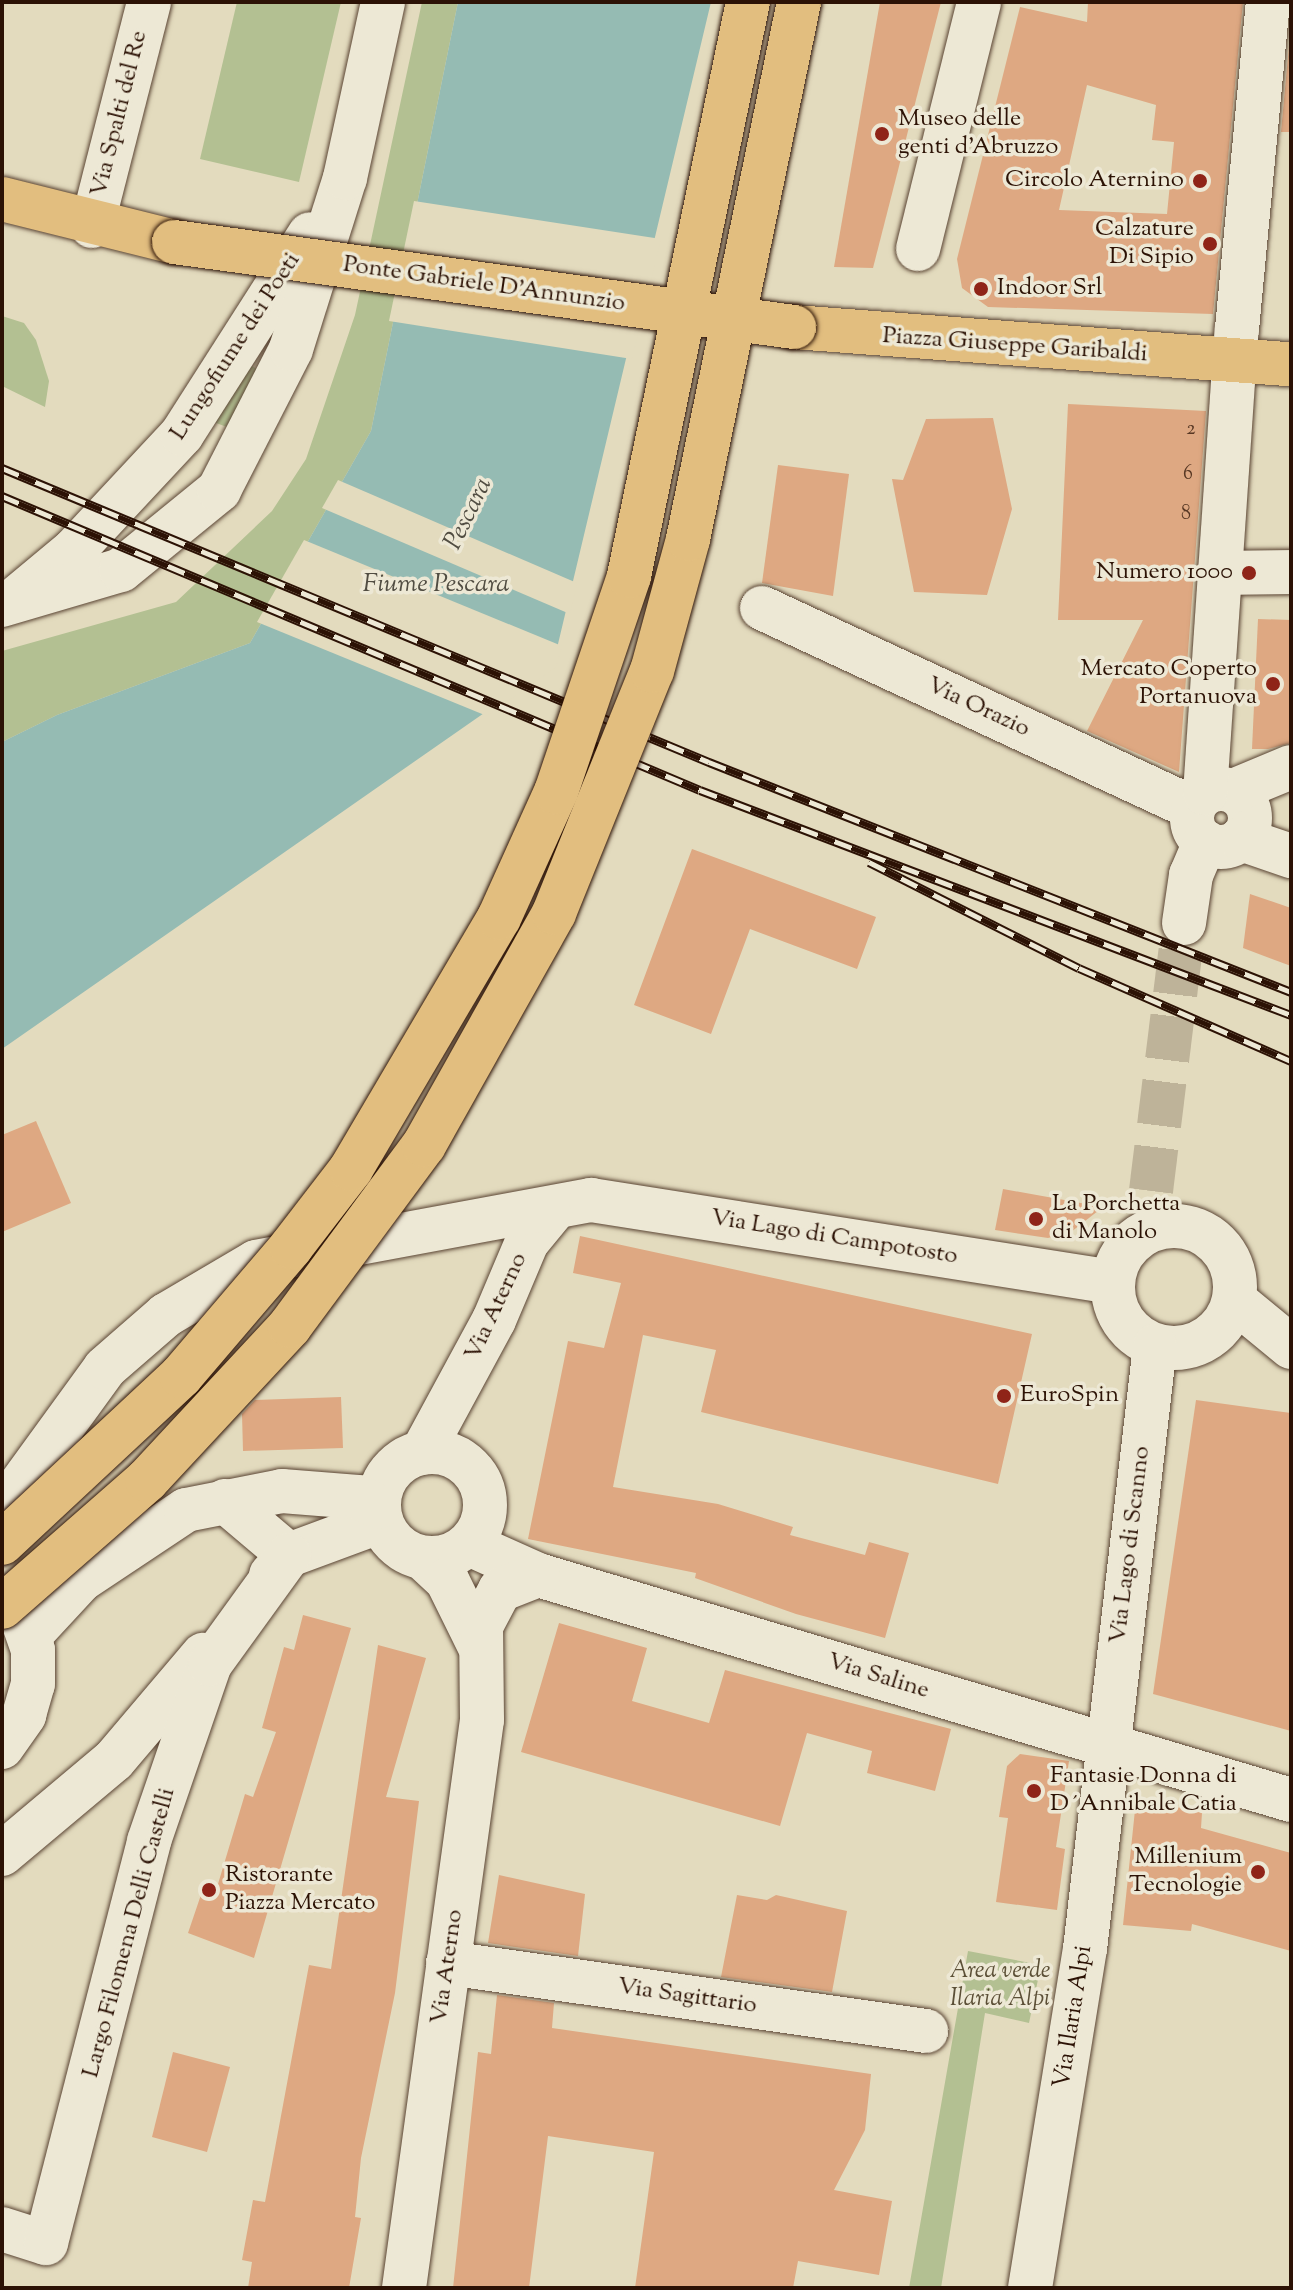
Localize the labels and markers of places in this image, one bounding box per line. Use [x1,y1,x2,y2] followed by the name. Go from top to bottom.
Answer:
[898,106,1058,162] place label: Museo delle genti d'Abruzzo
[873,125,891,143] marker: Museo delle genti d'Abruzzo
[1005,167,1184,195] place label: Circolo Aternino
[1191,172,1209,190] marker: Circolo Aternino
[1095,216,1194,272] place label: Calzature Di Sipio
[1201,235,1219,253] marker: Calzature Di Sipio
[997,275,1102,303] place label: Indoor Srl
[972,280,990,298] marker: Indoor Srl
[1096,559,1233,587] place label: Numero 1000
[1240,564,1258,582] marker: Numero 1000
[1081,656,1257,712] place label: Mercato Coperto Portanuova
[1264,675,1282,693] marker: Mercato Coperto Portanuova
[1052,1191,1180,1247] place label: La Porchetta di Manolo
[1027,1210,1045,1228] marker: La Porchetta di Manolo
[1020,1382,1119,1410] place label: EuroSpin
[995,1387,1013,1405] marker: EuroSpin
[1050,1763,1237,1819] place label: Fantasie Donna di D´Annibale Catia
[1025,1782,1043,1800] marker: Fantasie Donna di D´Annibale Catia
[1129,1844,1242,1900] place label: Millenium Tecnologie
[225,1862,375,1918] place label: Ristorante Piazza Mercato
[1249,1863,1267,1881] marker: Millenium Tecnologie
[200,1881,218,1899] marker: Ristorante Piazza Mercato

